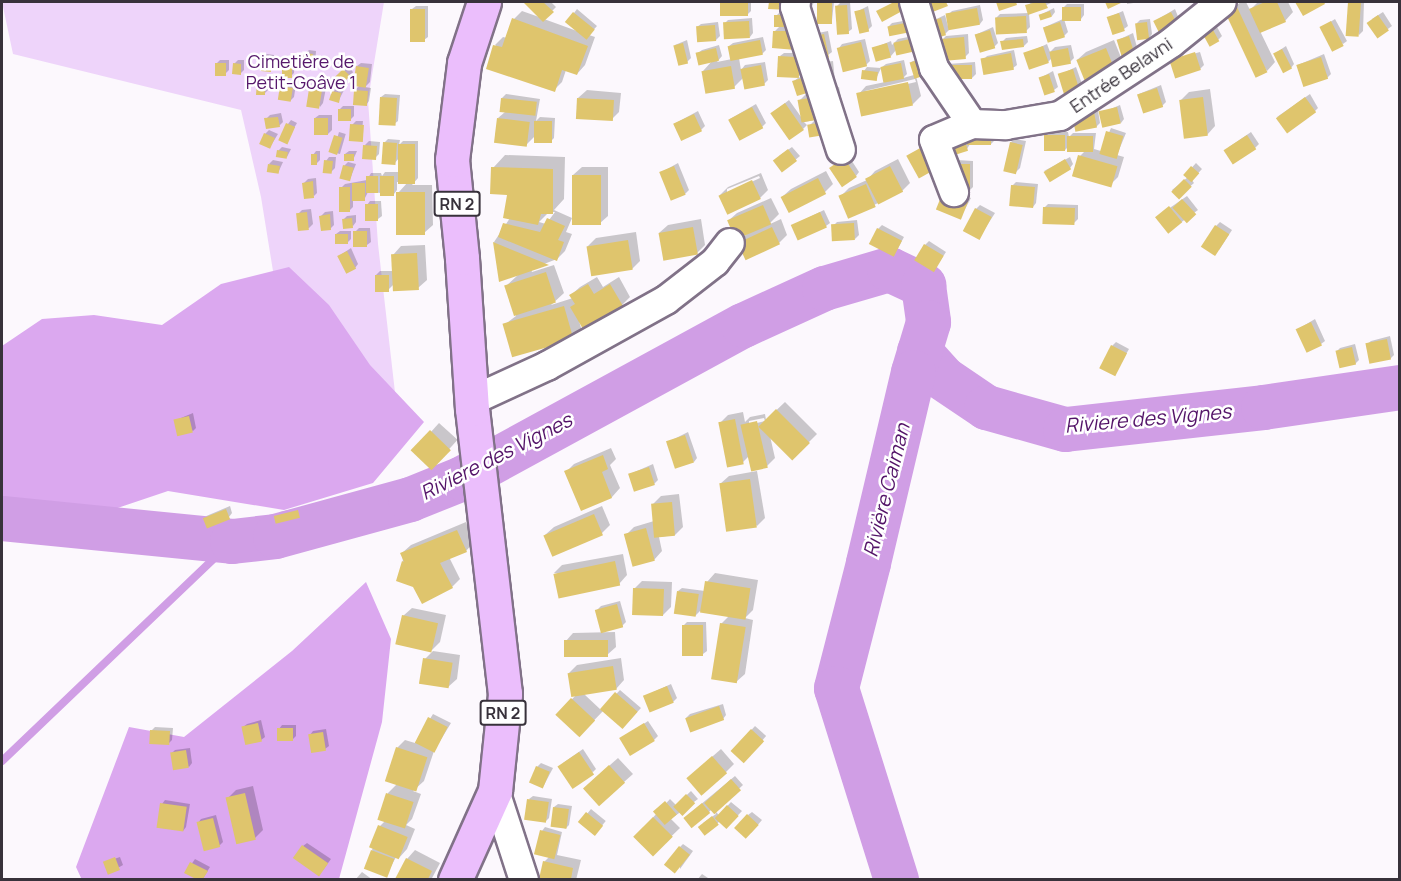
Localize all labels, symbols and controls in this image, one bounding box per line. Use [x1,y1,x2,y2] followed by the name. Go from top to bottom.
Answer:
[1066,33,1176,117] street label: Entrée Belavni
[246,51,356,94] park label: Cimetière de Petit-Goâve 1
[433,191,481,217] road number: RN 2
[1064,399,1232,437] water label: Riviere des Vignes
[416,407,576,505] water label: Riviere des Vignes
[858,421,914,559] water label: Rivière Caiman
[479,700,527,726] road number: RN 2

